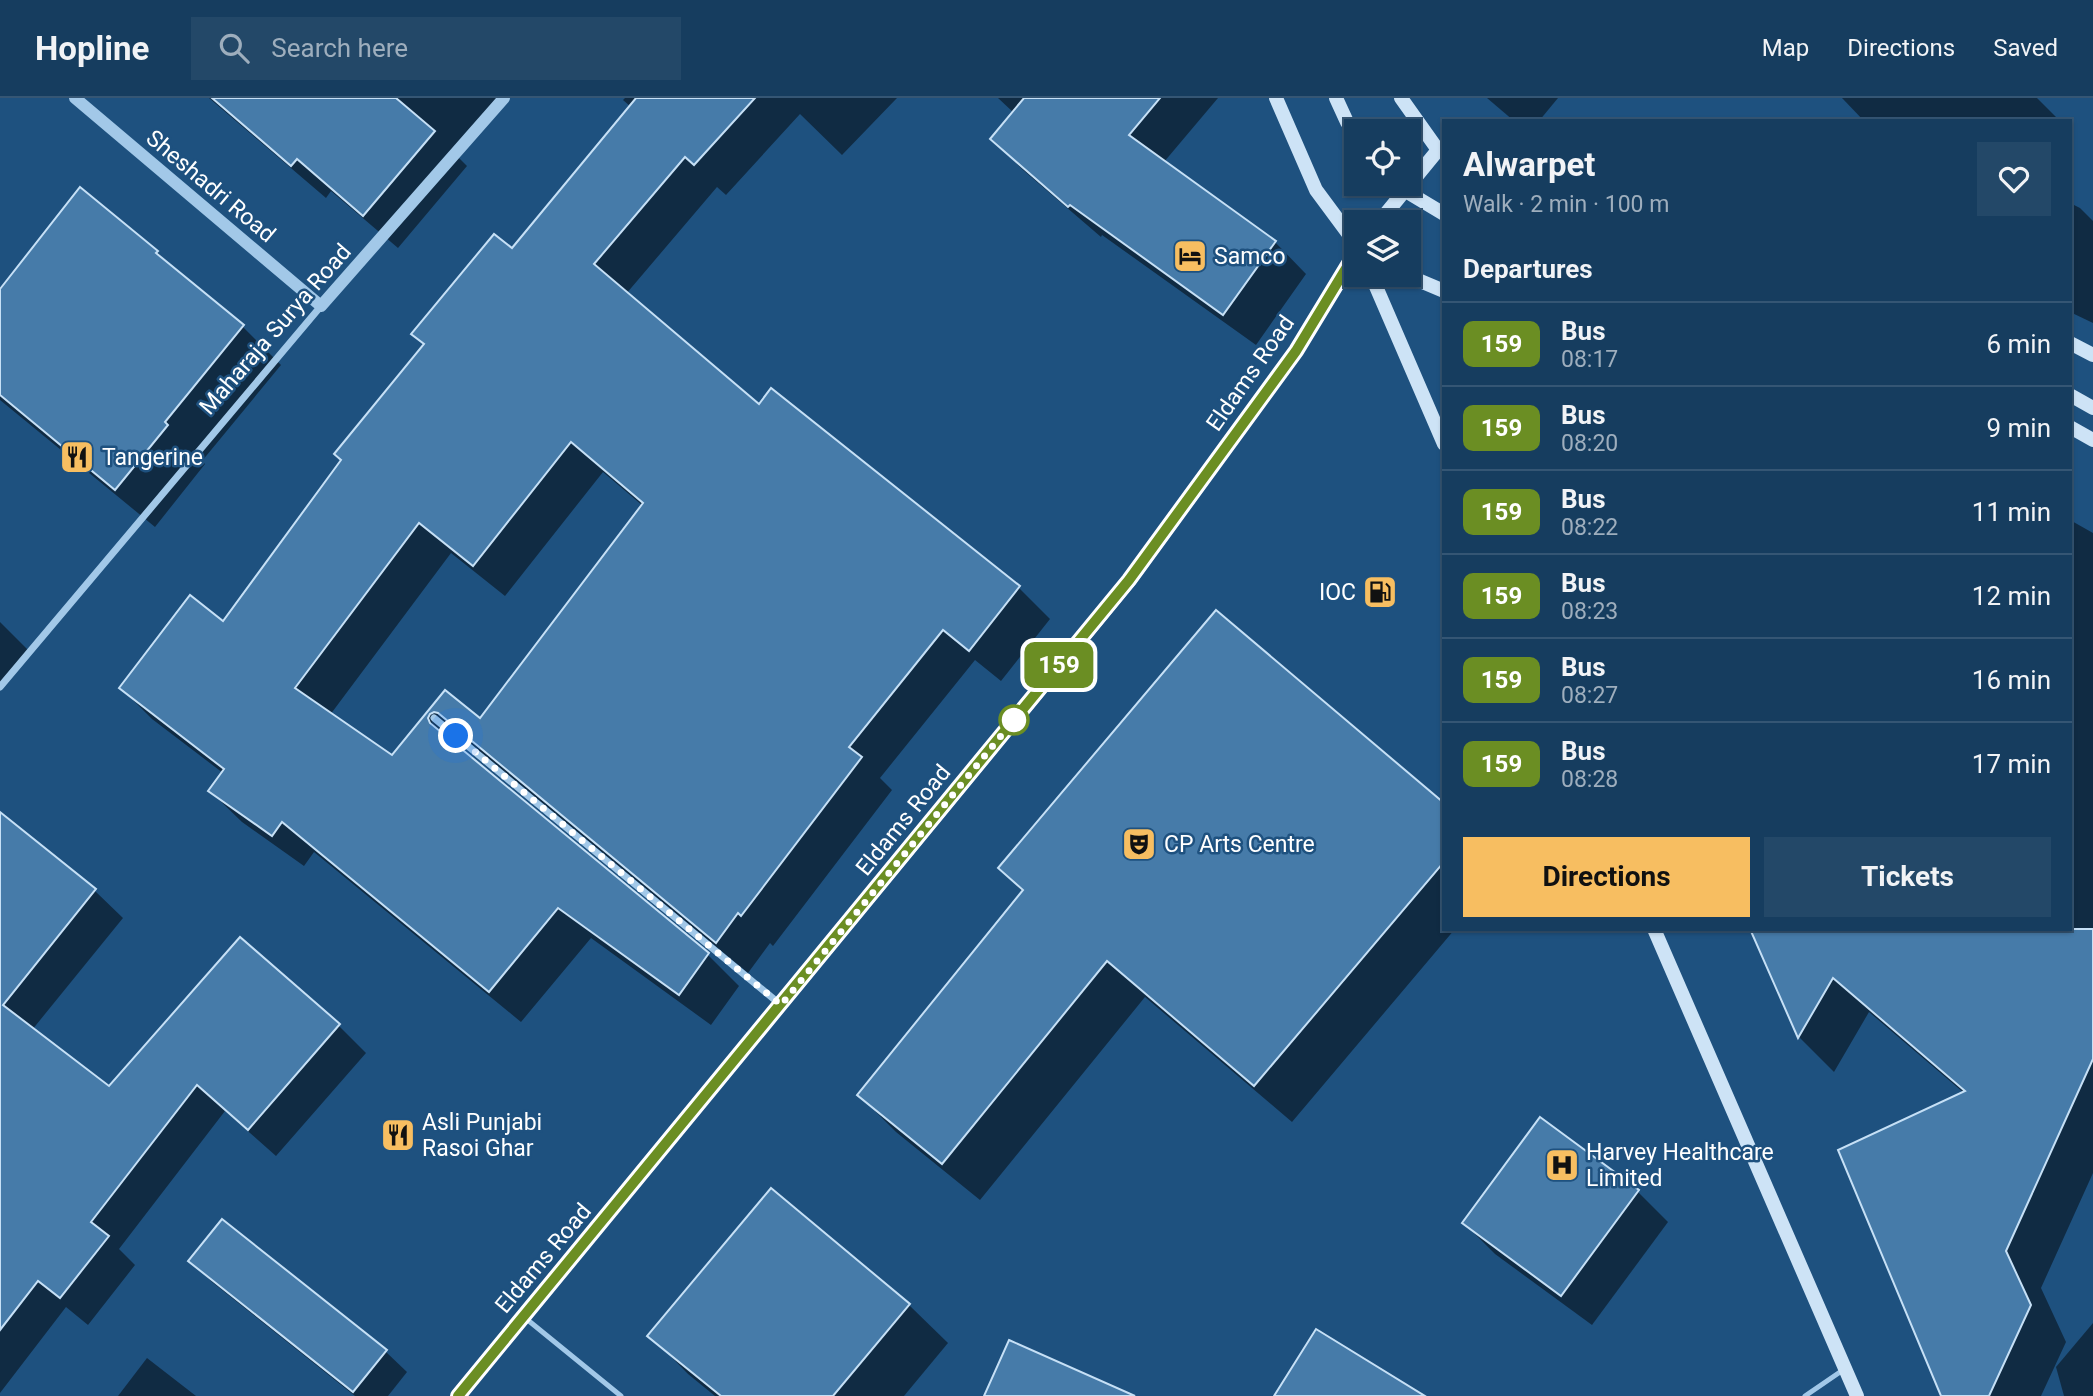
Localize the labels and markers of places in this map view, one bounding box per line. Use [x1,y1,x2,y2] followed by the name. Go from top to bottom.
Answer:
[1171,237,1209,275] hotel icon: Samco
[1214,243,1286,270] place label: Samco
[58,438,96,476] restaurant icon: Tangerine
[102,444,203,471] place label: Tangerine
[1361,573,1399,611] fuel station icon: IOC
[1319,579,1356,606] place label: IOC
[999,705,1029,735] unlabelled marker
[1120,825,1158,863] theatre icon: CP Arts Centre
[1164,831,1315,858] place label: CP Arts Centre
[422,1109,542,1162] place label: Asli Punjabi Rasoi Ghar
[379,1116,417,1154] restaurant icon: Asli Punjabi Rasoi Ghar
[1586,1139,1774,1192] place label: Harvey Healthcare Limited
[1543,1146,1581,1184] hospital icon: Harvey Healthcare Limited

